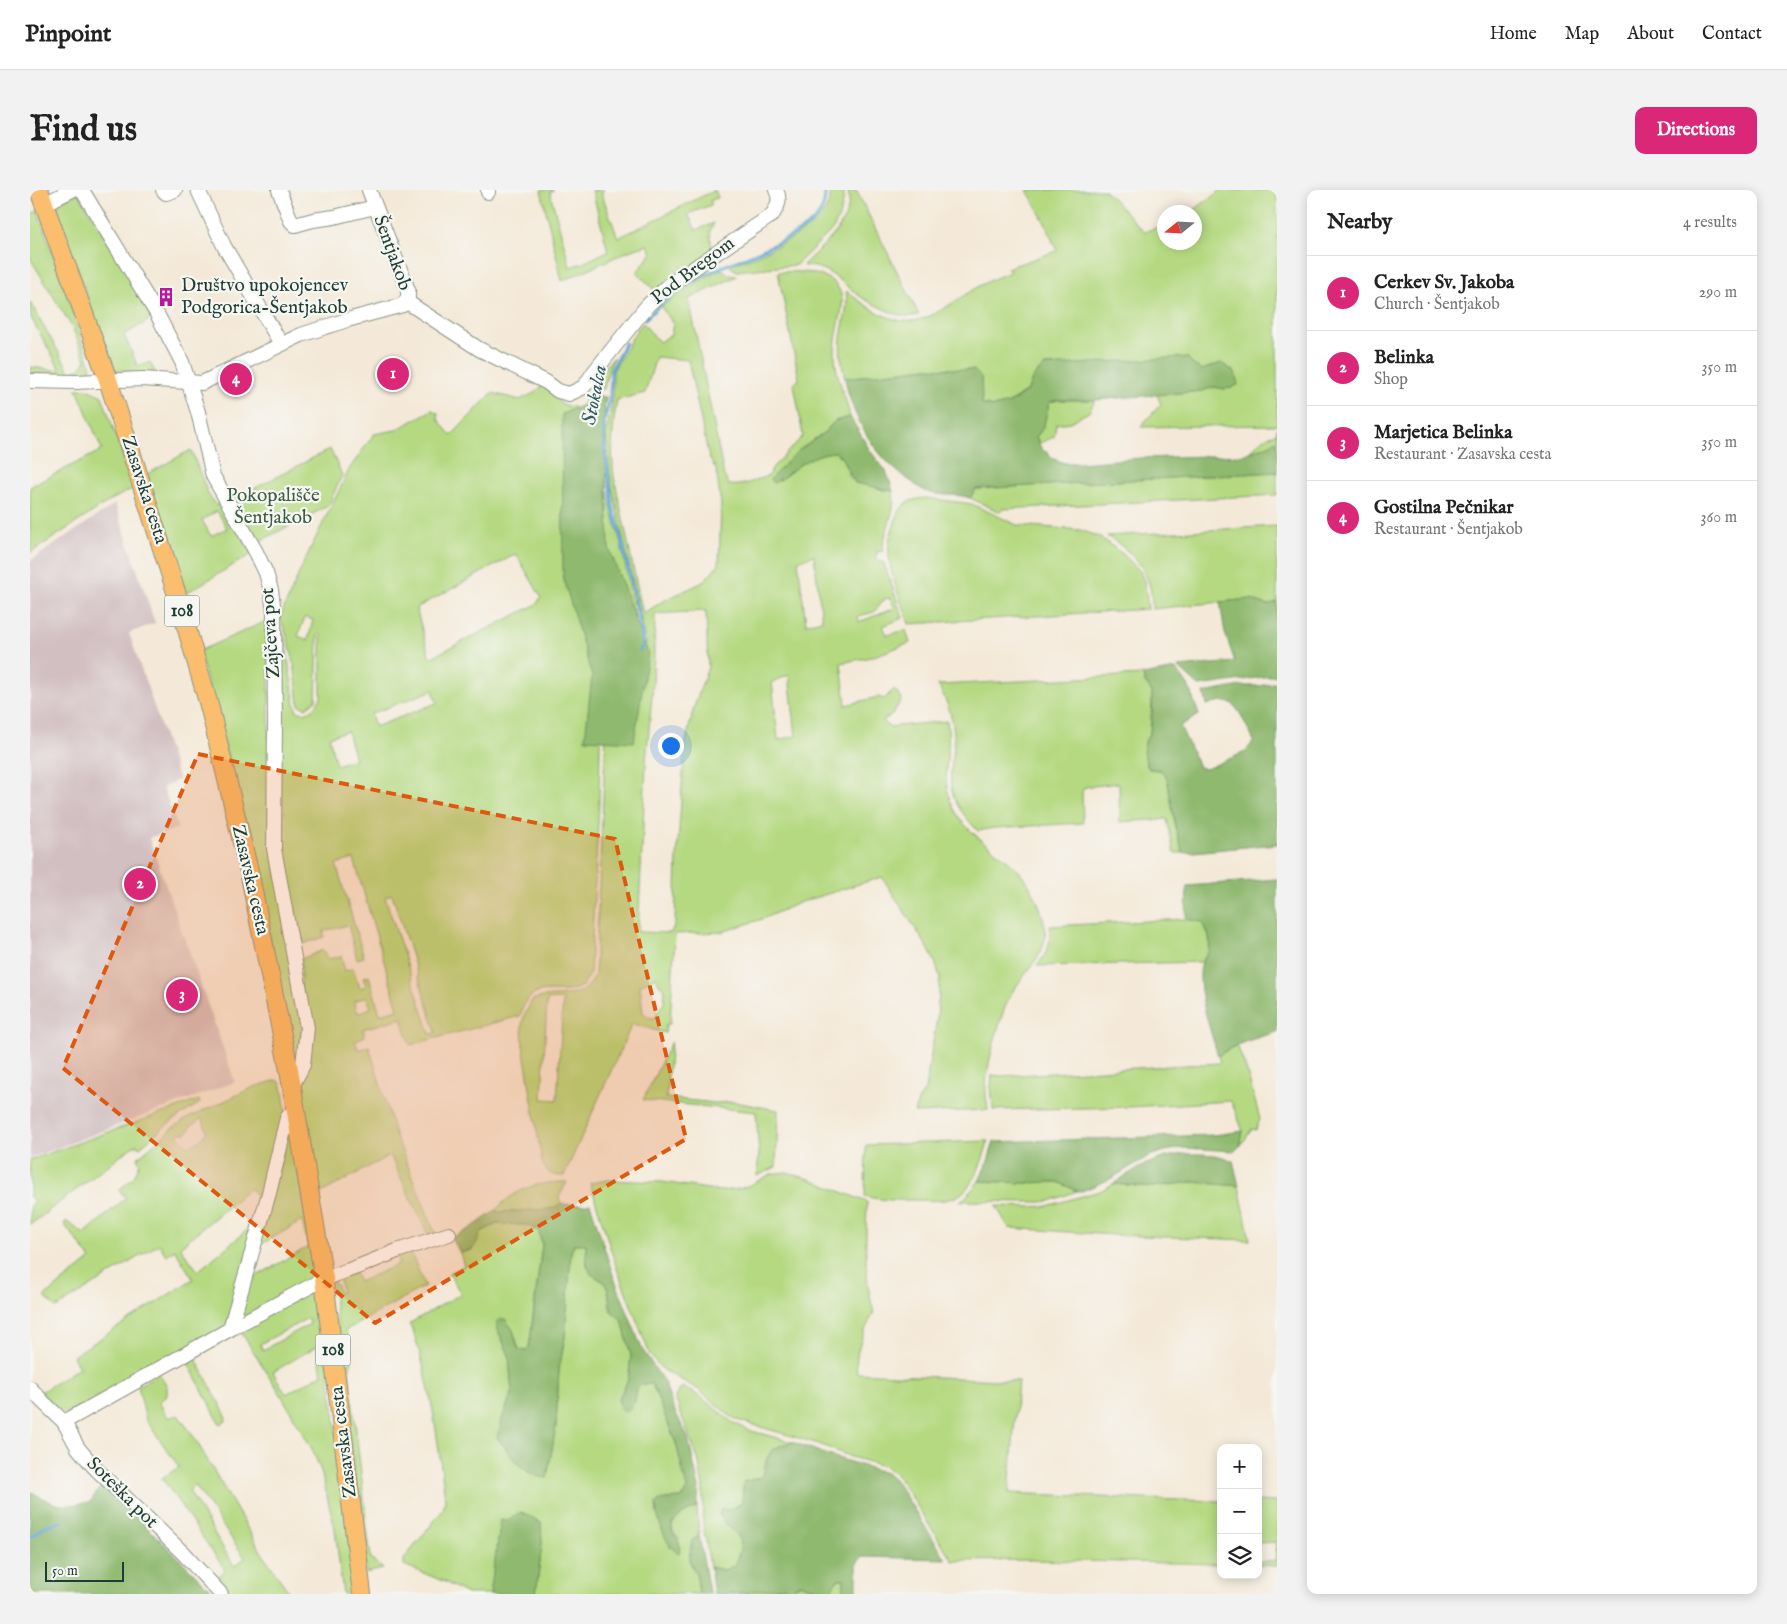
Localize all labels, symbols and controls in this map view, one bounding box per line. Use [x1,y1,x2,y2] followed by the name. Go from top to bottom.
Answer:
[25,19,111,50] text: Pinpoint
[1490,23,1537,46] text: Home
[1565,23,1599,46] text: Map
[1627,23,1674,46] text: About
[1702,23,1762,46] text: Contact
[1635,107,1757,154] button: Directions
[30,108,137,153] text: Find us
[1157,205,1202,250] north arrow
[1327,209,1392,236] text: Nearby
[367,212,418,294] street label: Šentjakob
[1683,213,1737,233] text: 4 results
[646,232,740,310] street label: Pod Bregom
[1374,271,1514,295] text: Cerkev Sv. Jakoba
[181,274,349,320] place label: Društvo upokojencev Podgorica-Šentjakob
[1340,283,1346,303] text: 1
[1699,283,1737,303] text: 290 m
[155,286,177,308] building icon: Društvo upokojencev Podgorica-Šentjakob
[1374,295,1500,315] text: Church · Šentjakob
[1374,346,1434,370] text: Belinka
[377,355,409,393] pin: 1
[1339,358,1347,378] text: 2
[1702,358,1737,378] text: 350 m
[220,360,252,398] pin: 4
[577,363,613,427] water label: Stokalca
[1374,370,1408,390] text: Shop
[1374,421,1512,445] text: Marjetica Belinka
[115,433,173,548] street label: Zasavska cesta
[1340,433,1346,453] text: 3
[1702,433,1737,453] text: 350 m
[1374,445,1551,465] text: Restaurant · Zasavska cesta
[226,484,320,530] park label: Pokopališče Šentjakob
[1374,496,1514,520] text: Gostilna Pečnikar
[1339,508,1347,528] text: 4
[1701,508,1737,528] text: 360 m
[1374,520,1523,540] text: Restaurant · Šentjakob
[256,586,286,679] street label: Zajčeva pot
[164,596,200,626] road number: 108
[658,733,684,759] your location
[226,823,274,938] street label: Zasavska cesta
[124,865,156,903] pin: 2
[166,976,198,1014] pin: 3
[316,1334,350,1366] road number: 108
[325,1384,363,1499] street label: Zasavska cesta
[1217,1444,1262,1579] map controls
[1217,1444,1262,1489] button: +
[81,1452,163,1534] street label: Soteška pot
[1217,1489,1262,1534] button: −
[1217,1534,1262,1579] button: layers
[45,1559,124,1582] scale bar
[52,1562,78,1580] text: 50 m

